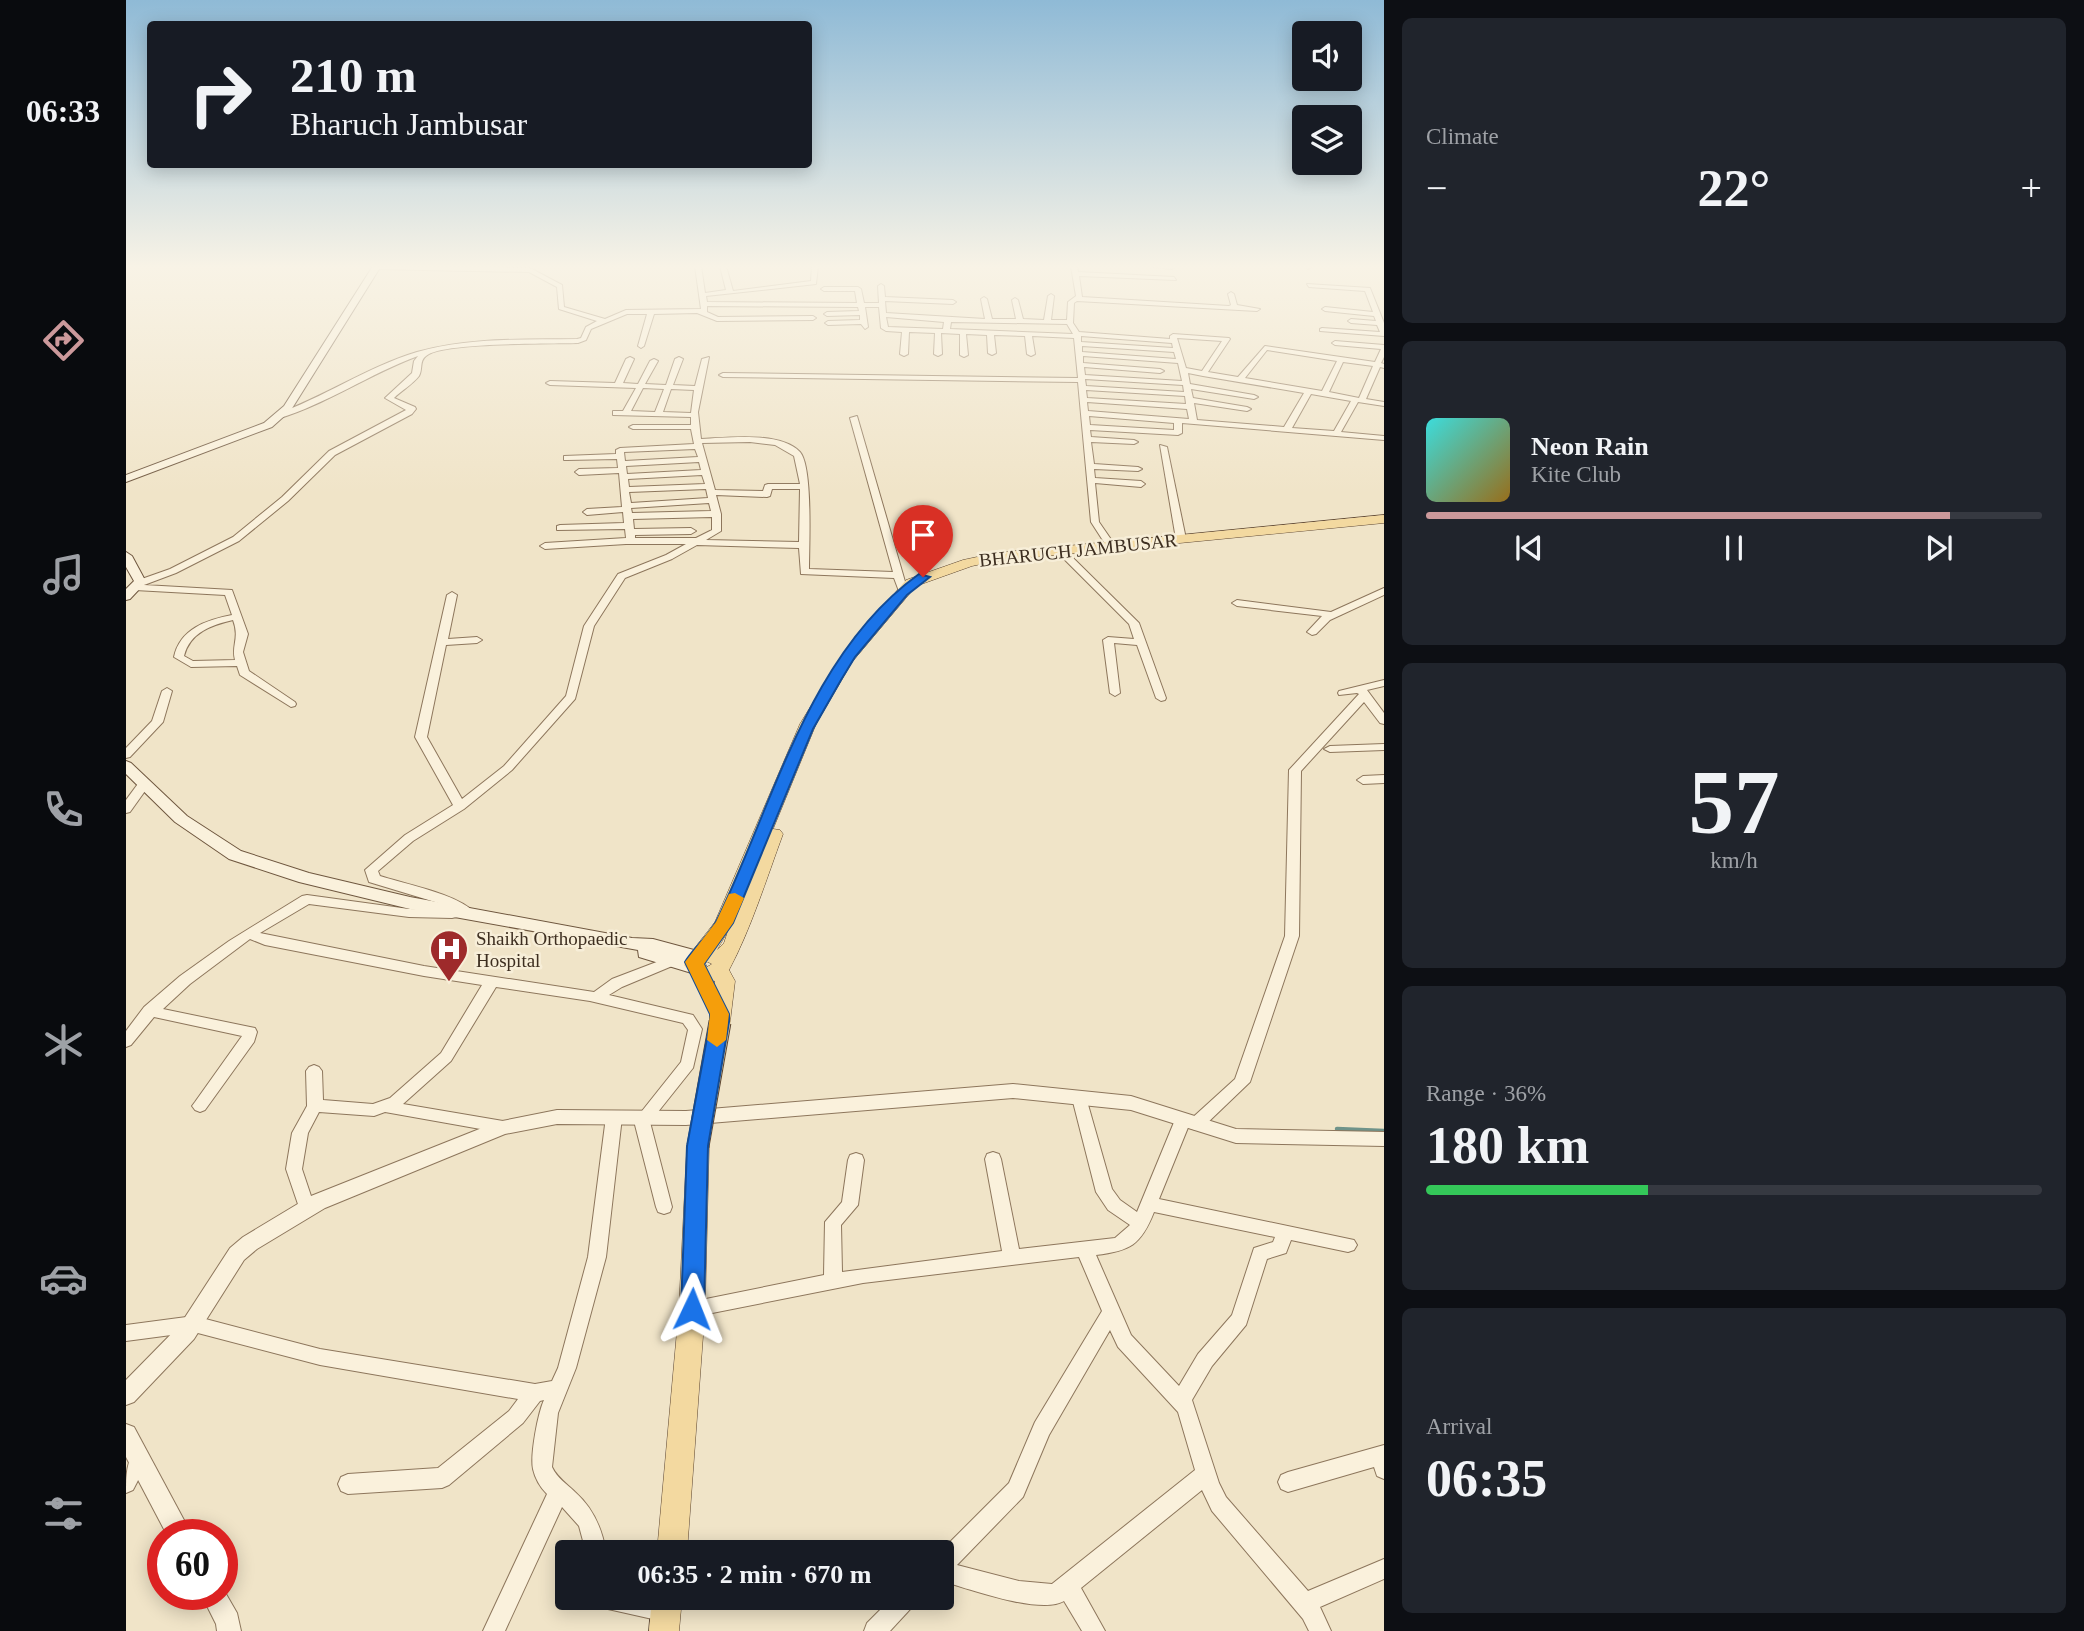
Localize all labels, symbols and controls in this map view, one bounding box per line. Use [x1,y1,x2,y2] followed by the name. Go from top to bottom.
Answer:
[1292,21,1362,175] map controls
[1292,21,1362,91] button: sound
[290,48,417,103] text: 210 m
[175,49,266,140] icon: right
[26,93,100,129] text: 06:33
[1292,105,1362,175] button: layers
[290,106,527,142] text: Bharuch Jambusar
[1426,124,1499,149] text: Climate
[1698,160,1770,217] text: 22°
[1426,167,1447,209] text: −
[2021,167,2042,209] text: +
[39,316,88,365] icon: directions
[1531,432,1649,461] text: Neon Rain
[1531,462,1621,487] text: Kite Club
[893,505,953,577] pin
[904,516,942,554] icon: arrive
[978,529,1178,571] street label: BHARUCH JAMBUSAR
[1510,529,1548,567] icon: previous
[1715,529,1753,567] icon: pause
[1920,529,1958,567] icon: next
[39,550,88,599] icon: music
[1689,752,1780,853] text: 57
[39,785,88,834] icon: phone
[1710,848,1758,873] text: km/h
[428,928,470,983] hospital icon: Shaikh Orthopaedic Hospital
[476,928,627,971] place label: Shaikh Orthopaedic Hospital
[39,1020,88,1069] icon: climate
[1426,1081,1546,1106] text: Range · 36%
[1426,1117,1589,1174] text: 180 km
[39,1254,88,1303] icon: car
[655,1272,729,1346] position arrow
[1426,1414,1492,1439] text: Arrival
[1426,1450,1547,1507] text: 06:35
[39,1489,88,1538] icon: filters
[147,1519,238,1610] speed limit sign: 60
[638,1560,872,1589] text: 06:35 · 2 min · 670 m

